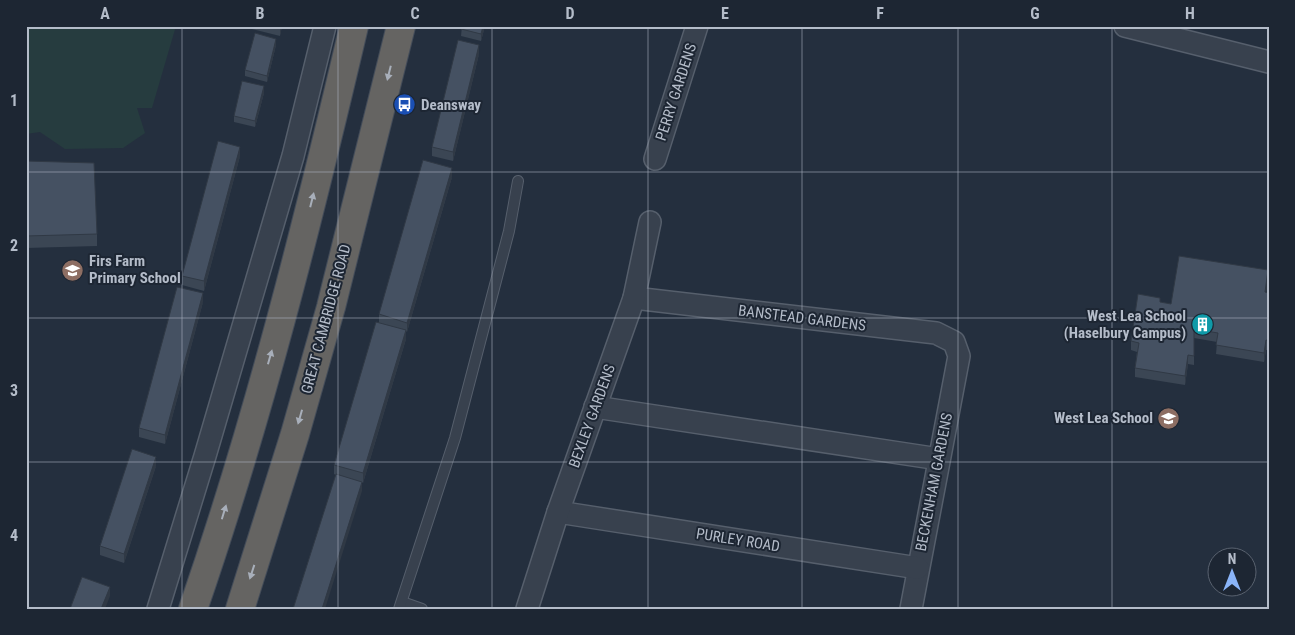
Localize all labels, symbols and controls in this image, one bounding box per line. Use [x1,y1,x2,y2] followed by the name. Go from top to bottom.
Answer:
[100,4,110,23] text: A
[256,4,265,23] text: B
[410,4,420,23] text: C
[565,4,575,23] text: D
[721,4,729,23] text: E
[876,4,884,23] text: F
[1030,4,1040,23] text: G
[1185,4,1195,23] text: H
[652,41,700,143] street label: PERRY GARDENS
[385,66,393,81] one-way arrow
[10,91,18,110] text: 1
[393,93,417,117] bus stop icon: Deansway
[421,96,481,114] place label: Deansway
[308,192,316,207] one-way arrow
[10,236,18,255] text: 2
[297,242,355,396] street label: GREAT CAMBRIDGE ROAD
[89,252,181,287] place label: Firs Farm Primary School
[61,258,85,282] school or university icon: Firs Farm Primary School
[737,301,867,335] street label: BANSTEAD GARDENS
[1064,307,1186,342] place label: West Lea School (Haselbury Campus)
[1190,313,1214,337] building icon: West Lea School (Haselbury Campus)
[267,349,275,364] one-way arrow
[565,362,619,470] street label: BEXLEY GARDENS
[10,381,18,400] text: 3
[1157,406,1181,430] school or university icon: West Lea School
[1054,409,1153,427] place label: West Lea School
[295,410,303,425] one-way arrow
[912,411,956,553] street label: BECKENHAM GARDENS
[220,505,228,520] one-way arrow
[695,524,781,556] street label: PURLEY ROAD
[10,526,18,545] text: 4
[1208,548,1258,598] north arrow
[1228,551,1236,567] text: N
[247,565,255,580] one-way arrow

